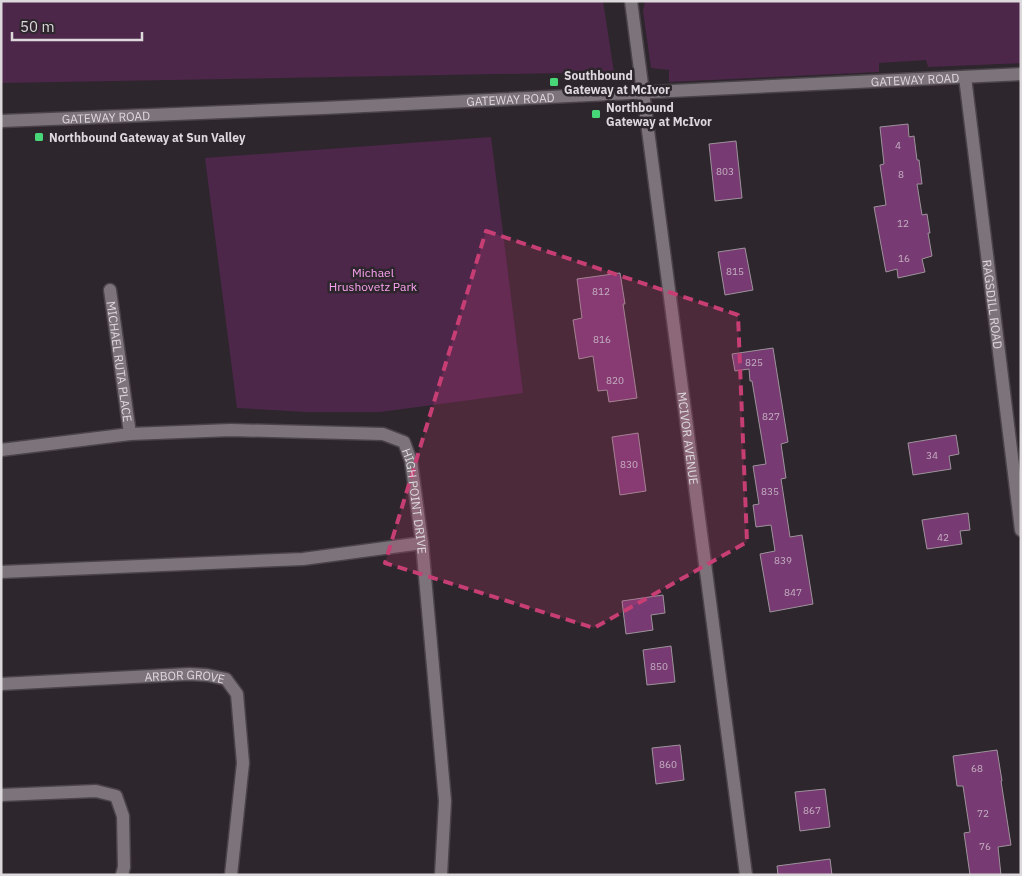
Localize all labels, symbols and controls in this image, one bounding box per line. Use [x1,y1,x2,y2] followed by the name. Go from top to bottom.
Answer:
[12,10,142,42] scale bar
[20,17,55,36] text: 50 m
[564,68,670,97] place label: Southbound Gateway at McIvor
[870,70,960,89] street label: GATEWAY ROAD
[548,76,560,88] marker: Southbound Gateway at McIvor
[466,89,555,109] street label: GATEWAY ROAD
[606,100,712,129] place label: Northbound Gateway at McIvor
[61,107,150,126] street label: GATEWAY ROAD
[590,108,602,120] marker: Northbound Gateway at McIvor
[49,130,246,145] place label: Northbound Gateway at Sun Valley
[33,131,45,143] marker: Northbound Gateway at Sun Valley
[895,139,901,152] house number: 4
[716,165,734,178] house number: 803
[898,168,904,181] house number: 8
[897,217,909,230] house number: 12
[898,252,910,265] house number: 16
[980,259,1006,350] street label: RAGSDILL ROAD
[329,265,418,294] park label: Michael Hrushovetz Park
[726,265,744,278] house number: 815
[592,285,610,298] house number: 812
[104,300,136,423] street label: MICHAEL RUTA PLACE
[593,333,611,346] house number: 816
[745,356,763,369] house number: 825
[606,374,624,387] house number: 820
[675,391,702,485] street label: MCIVOR AVENUE
[762,410,780,423] house number: 827
[399,446,430,554] street label: HIGH POINT DRIVE
[926,449,938,462] house number: 34
[620,458,638,471] house number: 830
[761,485,779,498] house number: 835
[937,531,949,544] house number: 42
[774,554,792,567] house number: 839
[784,586,802,599] house number: 847
[650,660,668,673] house number: 850
[144,666,226,686] street label: ARBOR GROVE
[659,758,677,771] house number: 860
[971,762,983,775] house number: 68
[803,804,821,817] house number: 867
[977,807,989,820] house number: 72
[979,840,991,853] house number: 76

